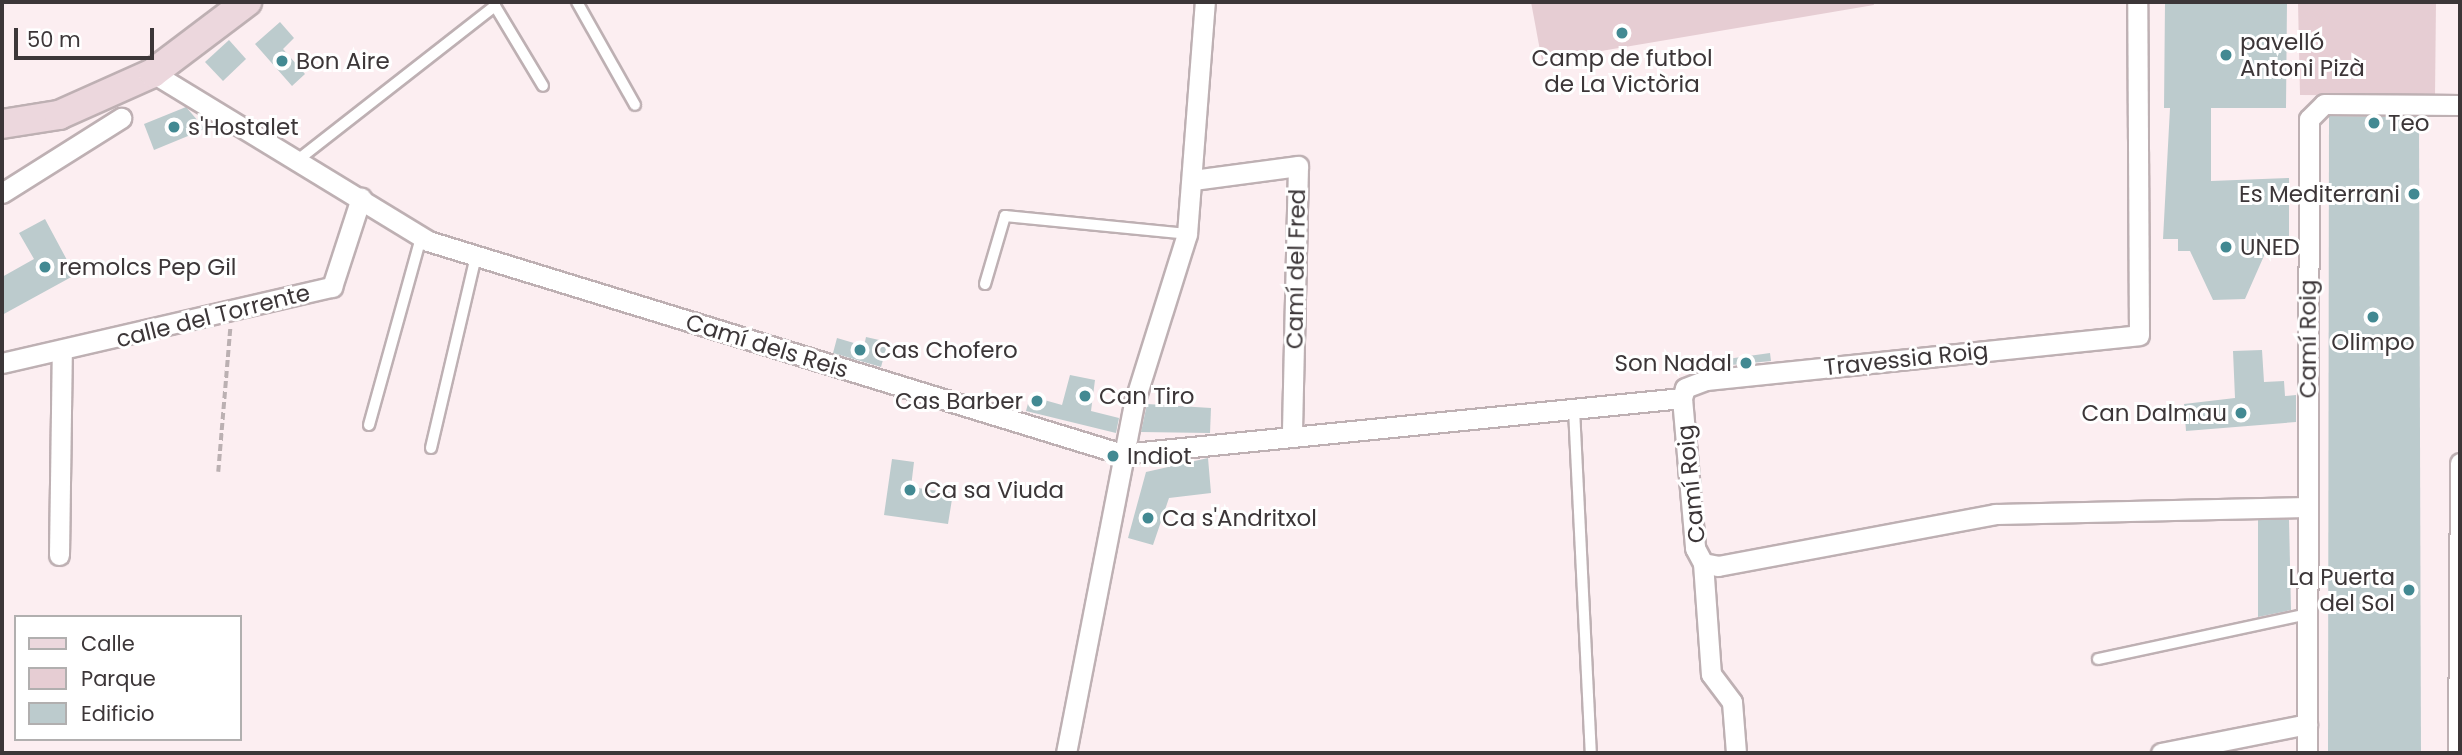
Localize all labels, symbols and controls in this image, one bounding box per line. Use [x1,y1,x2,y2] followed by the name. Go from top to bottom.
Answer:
[18,14,158,58] scale bar
[27,25,81,54] text: 50 m
[1614,25,1630,41] marker: Camp de futbol de La Victòria
[2240,28,2365,82] place label: pavelló Antoni Pizà
[1531,44,1713,98] place label: Camp de futbol de La Victòria
[296,47,390,75] place label: Bon Aire
[2218,47,2234,63] marker: pavelló Antoni Pizà
[274,53,290,69] marker: Bon Aire
[2388,109,2429,137] place label: Teo
[188,113,299,141] place label: s'Hostalet
[2366,115,2382,131] marker: Teo
[166,119,182,135] marker: s'Hostalet
[2239,180,2400,208] place label: Es Mediterrani
[2406,186,2422,202] marker: Es Mediterrani
[1281,189,1311,349] street label: Camí del Fred
[2240,233,2300,261] place label: UNED
[2218,239,2234,255] marker: UNED
[59,253,236,281] place label: remolcs Pep Gil
[37,259,53,275] marker: remolcs Pep Gil
[113,279,313,353] street label: calle del Torrente
[2294,280,2322,398] street label: Camí Roig
[682,308,852,384] street label: Camí dels Reis
[2365,309,2381,325] marker: Olimpo
[2331,328,2415,356] place label: Olimpo
[874,336,1018,364] place label: Cas Chofero
[1823,337,1989,381] street label: Travessia Roig
[852,342,868,358] marker: Cas Chofero
[1614,349,1732,377] place label: Son Nadal
[1738,355,1754,371] marker: Son Nadal
[1099,382,1195,410] place label: Can Tiro
[895,387,1023,415] place label: Cas Barber
[1077,388,1093,404] marker: Can Tiro
[1029,393,1045,409] marker: Cas Barber
[2081,399,2227,427] place label: Can Dalmau
[2233,405,2249,421] marker: Can Dalmau
[1671,424,1711,544] street label: Camí Roig
[1127,442,1192,470] place label: Indiot
[1105,448,1121,464] marker: Indiot
[924,476,1064,504] place label: Ca sa Viuda
[902,482,918,498] marker: Ca sa Viuda
[1162,504,1317,532] place label: Ca s'Andritxol
[1140,510,1156,526] marker: Ca s'Andritxol
[2289,563,2395,617] place label: La Puerta del Sol
[2401,582,2417,598] marker: La Puerta del Sol
[14,615,242,741] legend
[81,629,135,658] text: Calle
[81,664,156,693] text: Parque
[81,699,155,728] text: Edificio

